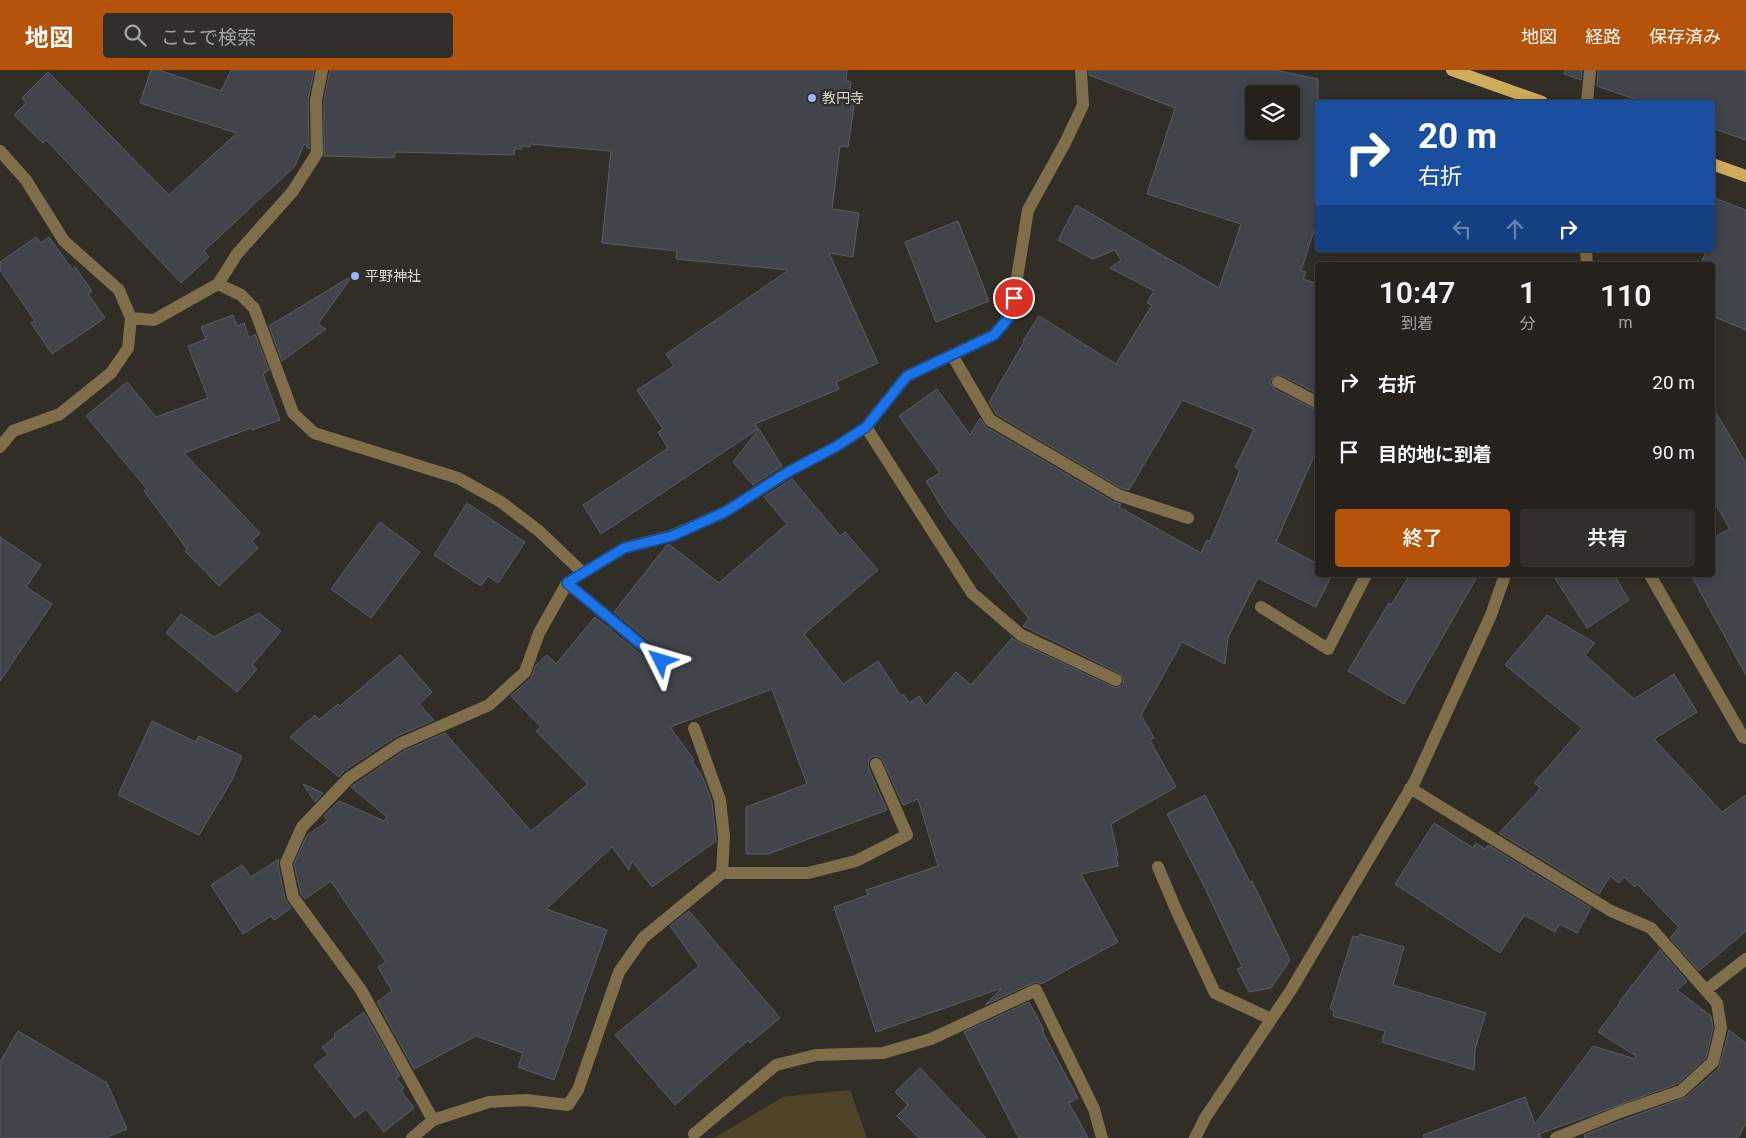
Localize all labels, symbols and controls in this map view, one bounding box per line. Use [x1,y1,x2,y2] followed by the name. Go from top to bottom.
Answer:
[103,13,453,58] search box
[121,21,149,49] icon: search
[25,24,73,52] text: 地図
[161,26,256,49] text: ここで検索
[1521,26,1557,47] text: 地図
[1585,26,1621,47] text: 経路
[1649,26,1721,47] text: 保存済み
[1245,85,1300,140] map controls
[1245,85,1300,140] button: layers
[822,90,864,106] place label: 教円寺
[806,92,818,104] marker: 教円寺
[1418,116,1497,157] text: 20 m
[1335,120,1400,185] icon: right
[1418,164,1462,189] text: 右折
[1448,215,1476,243] icon: left
[1501,215,1529,243] icon: ahead
[1554,215,1582,243] icon: right
[365,268,421,284] place label: 平野神社
[349,270,361,282] marker: 平野神社
[1379,275,1455,310] text: 10:47
[1519,275,1536,310] text: 1
[993,277,1035,319] pin
[1600,278,1651,313] text: 110
[1000,284,1028,312] icon: arrive
[1619,313,1633,332] text: m
[1401,314,1433,333] text: 到着
[1520,314,1536,333] text: 分
[1335,368,1363,396] icon: right
[1652,371,1695,394] text: 20 m
[1378,373,1416,396] text: 右折
[1335,438,1363,466] icon: arrive
[1652,441,1695,464] text: 90 m
[1378,443,1492,466] text: 目的地に到着
[1335,509,1510,567] button: 終了
[1520,509,1695,567] button: 共有
[634,634,686,686] position arrow

